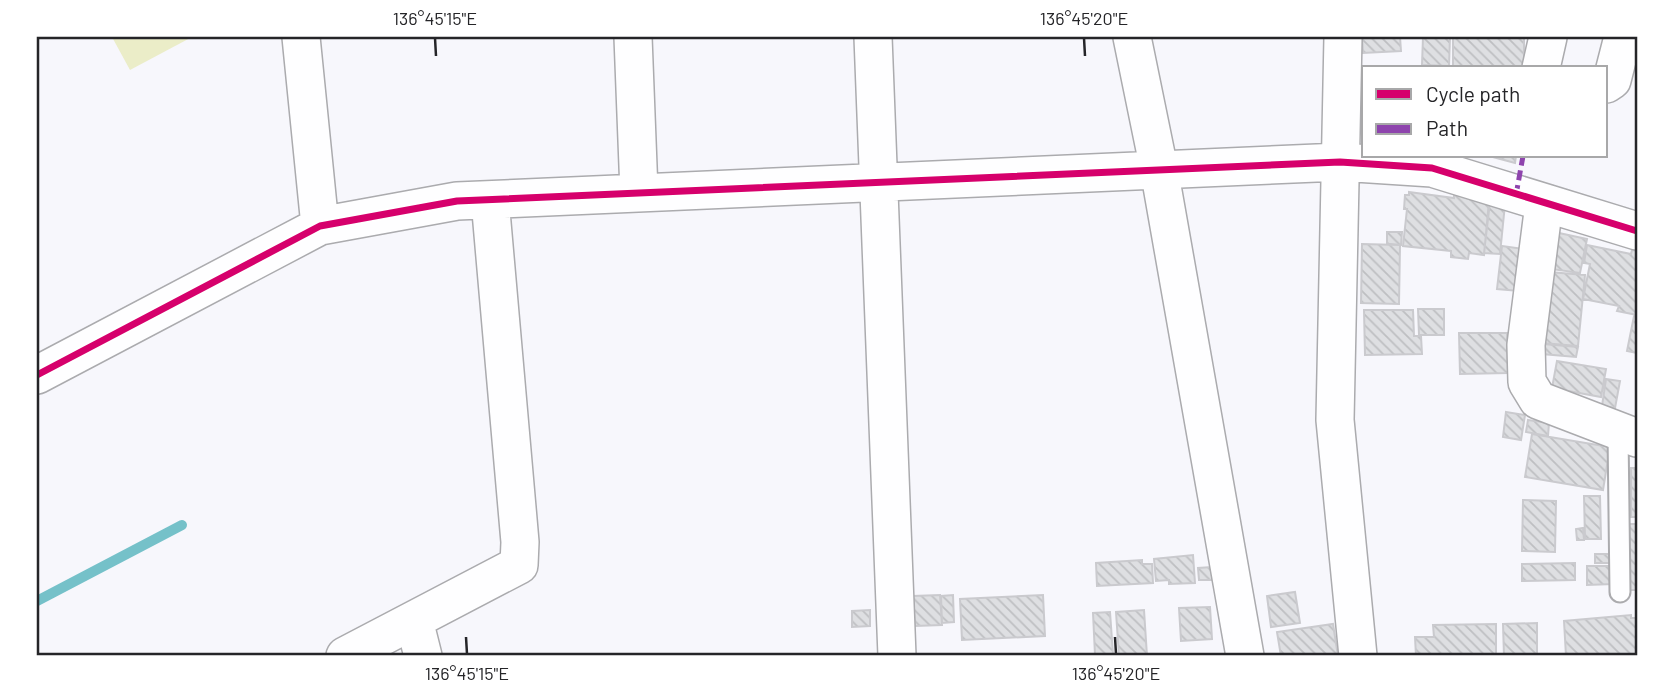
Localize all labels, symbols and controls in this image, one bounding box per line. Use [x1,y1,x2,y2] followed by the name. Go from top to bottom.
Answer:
[393,7,477,29] text: 136°45'15"E
[1040,7,1128,29] text: 136°45'20"E
[1362,66,1608,158] legend
[1426,81,1520,106] text: Cycle path
[1426,115,1468,140] text: Path
[425,662,509,684] text: 136°45'15"E
[1072,662,1160,684] text: 136°45'20"E

